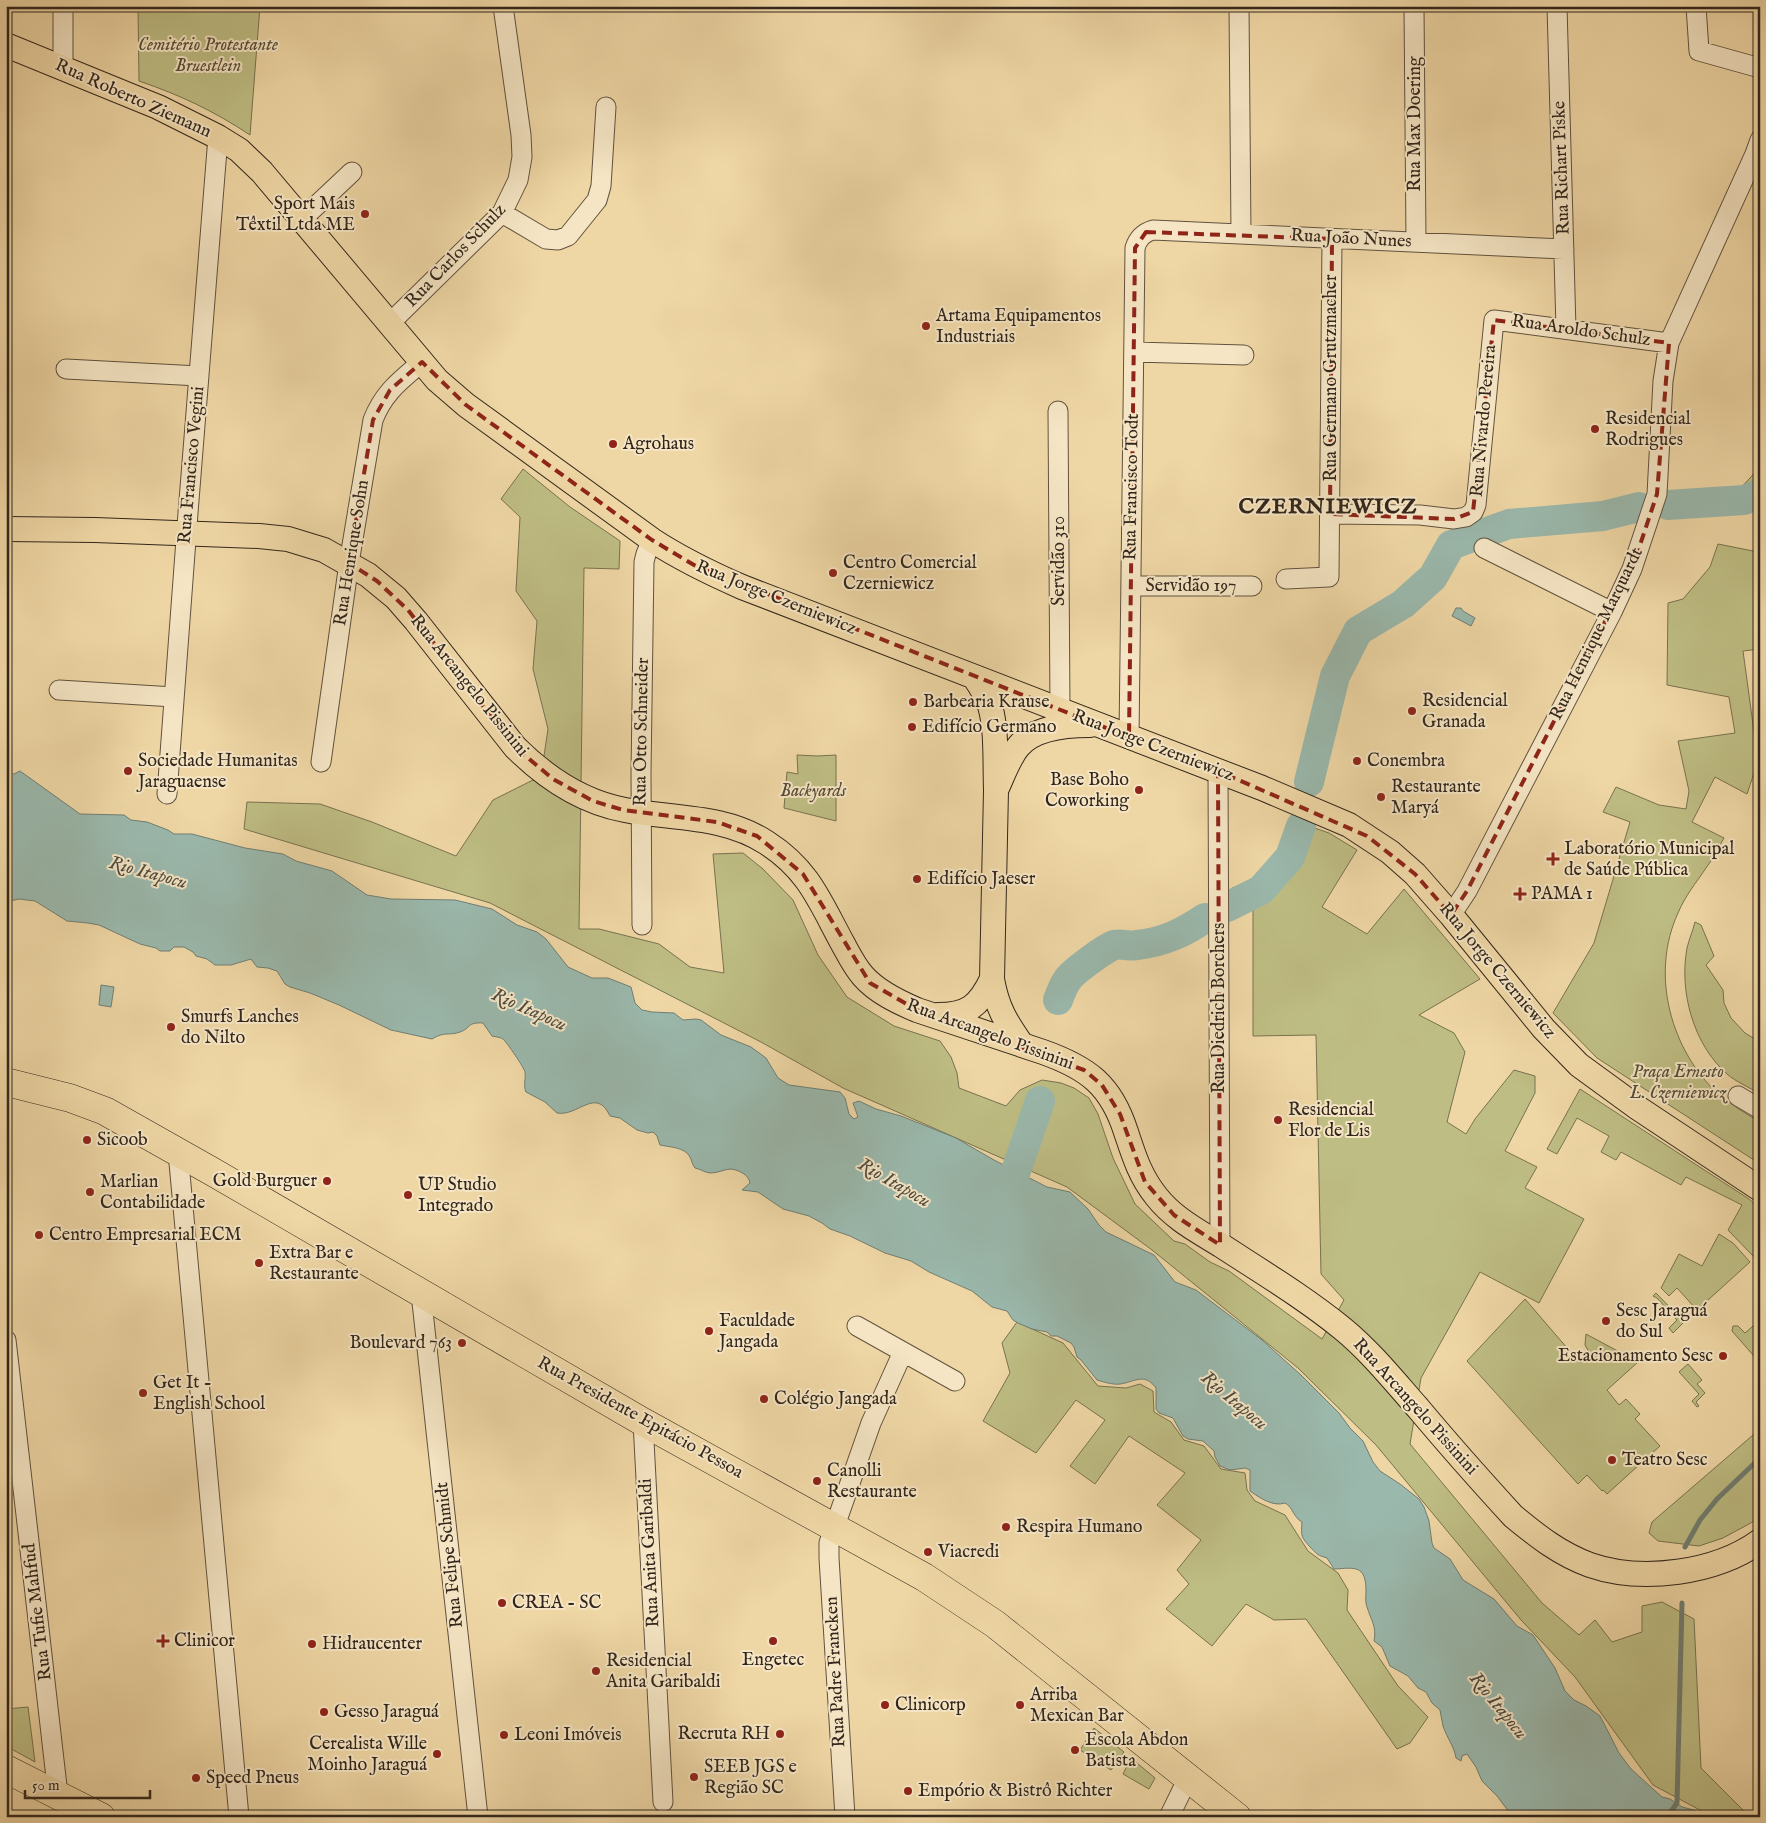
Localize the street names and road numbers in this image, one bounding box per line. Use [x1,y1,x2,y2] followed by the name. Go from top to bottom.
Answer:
[51,54,215,144] street label: Rua Roberto Ziemann
[1404,56,1427,192] street label: Rua Max Doering
[1548,101,1576,235] street label: Rua Richart Piske
[401,199,511,313] street label: Rua Carlos Schulz
[1290,224,1412,254] street label: Rua João Nunes
[1320,274,1343,482] street label: Rua Germano Grutzmacher
[1510,310,1652,352] street label: Rua Aroldo Schulz
[1466,344,1502,498] street label: Rua Nivardo Pereira
[174,385,210,545] street label: Rua Francisco Vegini
[1119,413,1145,561] street label: Rua Francisco Todt
[329,478,375,628] street label: Rua Henrique Sohn
[1048,516,1071,606] street label: Servidão 310
[1545,544,1649,724] street label: Rua Henrique Marquardt
[692,555,860,641] street label: Rua Jorge Czerniewicz
[1146,575,1236,598] street label: Servidão 197
[405,610,534,762] street label: Rua Arcangelo Pissinini
[629,657,655,807] street label: Rua Otto Schneider
[1069,705,1237,787] street label: Rua Jorge Czerniewicz
[1433,898,1561,1044] street label: Rua Jorge Czerniewicz
[1208,923,1231,1093] street label: Rua Diedrich Borchers
[903,994,1077,1076] street label: Rua Arcangelo Pissinini
[1347,1334,1483,1480] street label: Rua Arcangelo Pissinini
[533,1352,747,1484] street label: Rua Presidente Epitácio Pessoa
[635,1478,665,1628] street label: Rua Anita Garibaldi
[431,1481,469,1629] street label: Rua Felipe Schmidt
[18,1542,58,1682] street label: Rua Tufie Mahfud
[821,1595,851,1748] street label: Rua Padre Francken

